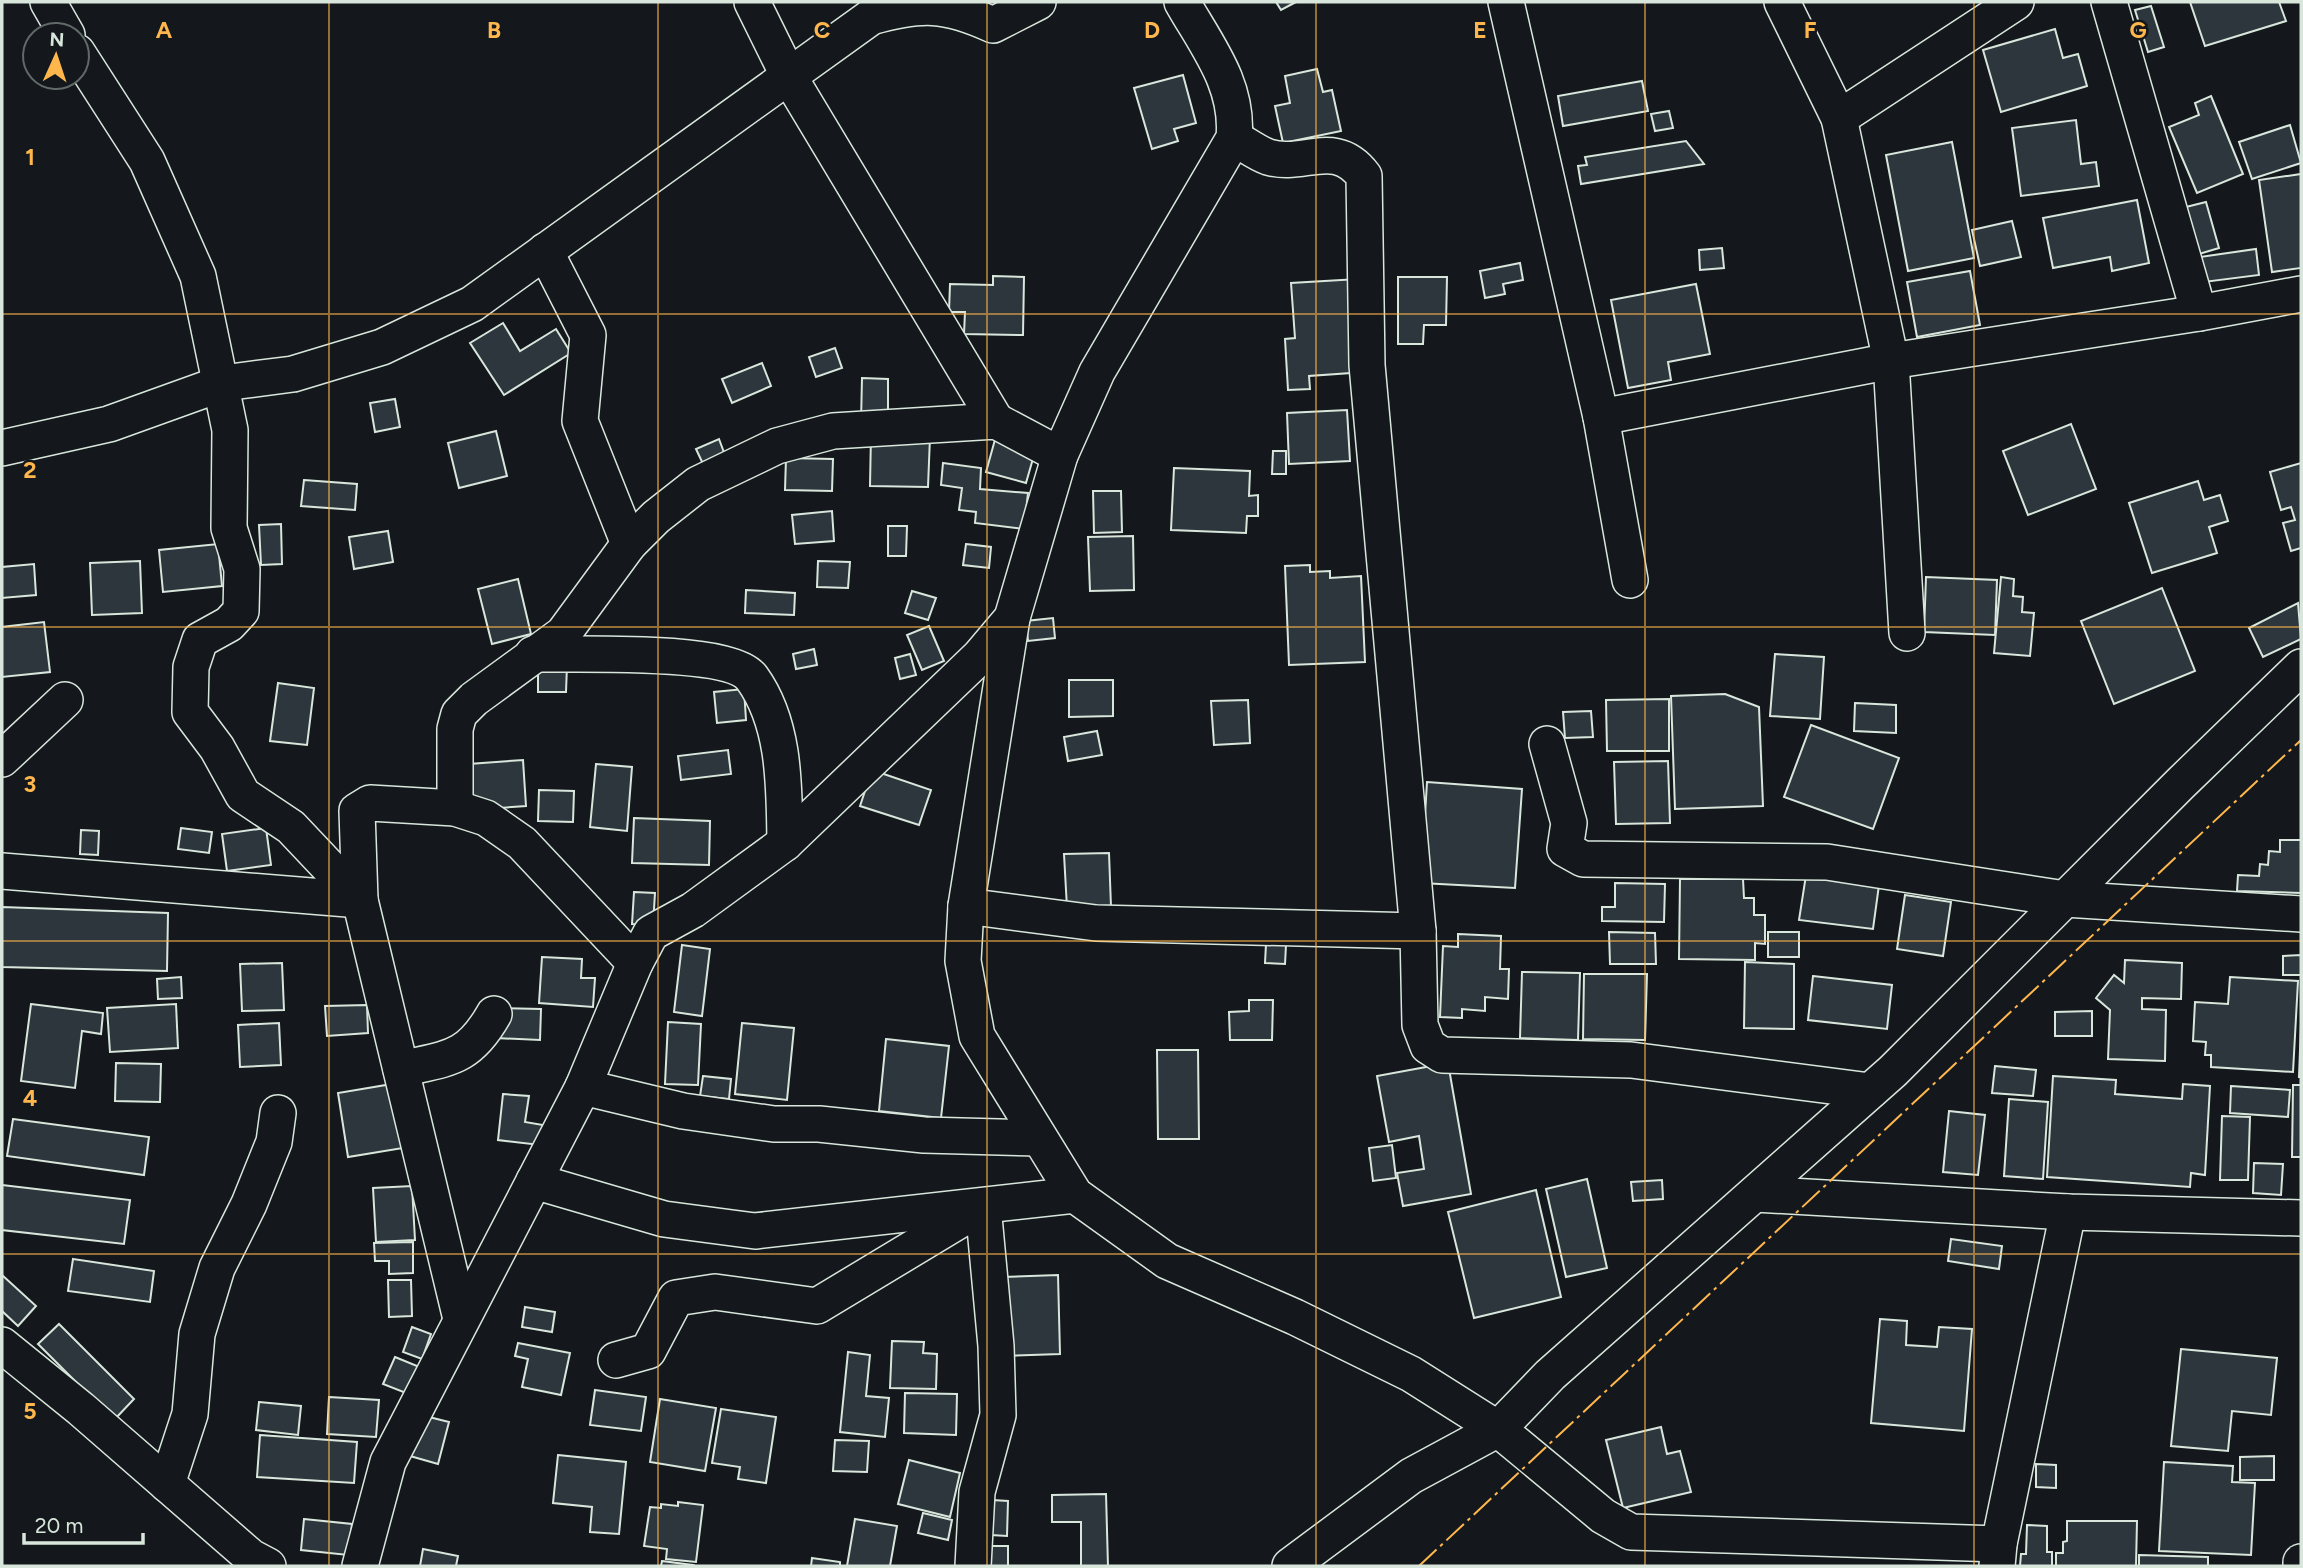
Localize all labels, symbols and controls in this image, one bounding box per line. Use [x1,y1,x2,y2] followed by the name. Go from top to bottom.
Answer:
[156,16,173,44] text: A
[487,16,501,44] text: B
[814,16,831,44] text: C
[1144,16,1160,44] text: D
[1473,16,1487,44] text: E
[1804,16,1817,44] text: F
[2129,16,2147,44] text: G
[21,21,91,91] north arrow
[49,28,65,51] text: N
[25,143,35,171] text: 1
[23,456,37,484] text: 2
[24,770,36,798] text: 3
[23,1084,37,1112] text: 4
[23,1397,37,1425] text: 5
[24,1502,144,1546] scale bar
[35,1513,83,1538] text: 20 m

